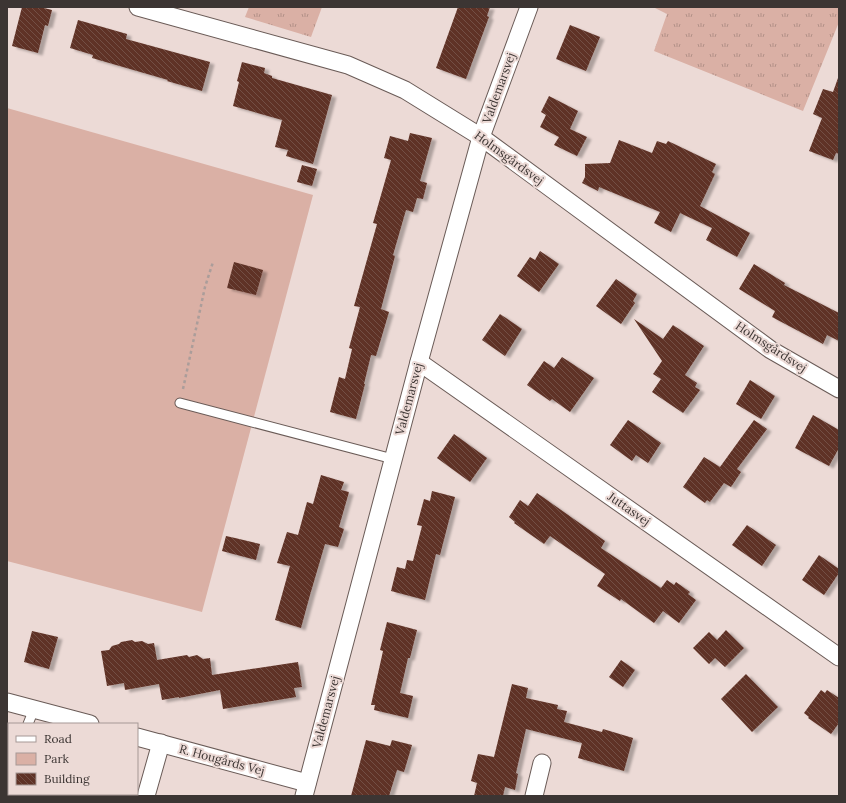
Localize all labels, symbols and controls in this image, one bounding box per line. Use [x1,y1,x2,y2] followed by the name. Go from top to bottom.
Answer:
[478,50,518,126] street label: Valdemarsvej
[472,127,547,188] street label: Holmsgårdsvej
[733,318,810,375] street label: Holmsgårdsvej
[391,361,425,438] street label: Valdemarsvej
[604,488,653,529] street label: Juttasvej
[308,674,342,751] street label: Valdemarsvej
[8,723,138,795] legend
[44,731,72,746] text: Road
[178,741,266,778] street label: R. Hougårds Vej
[44,751,70,766] text: Park
[44,771,90,786] text: Building

